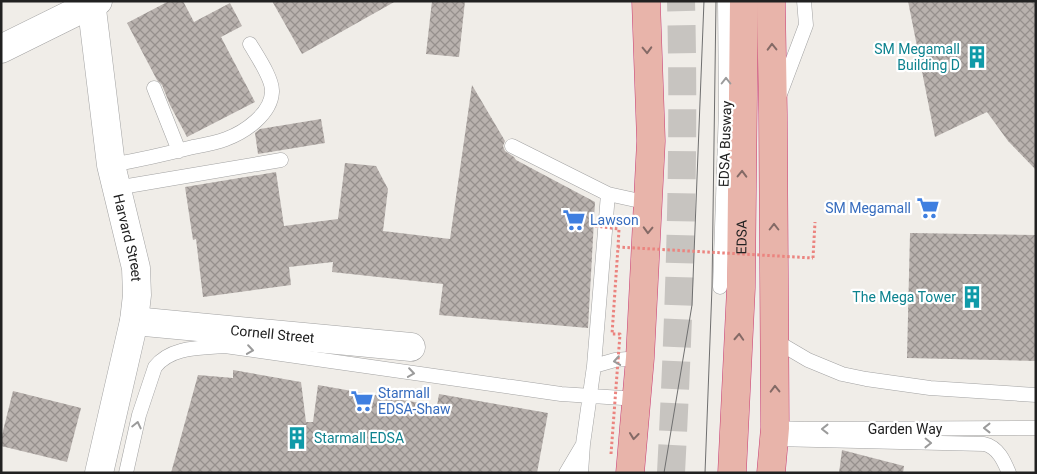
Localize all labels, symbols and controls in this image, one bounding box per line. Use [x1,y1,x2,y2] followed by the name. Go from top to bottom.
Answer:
[874,41,960,73] place label: SM Megamall Building D
[766,42,777,50] one-way arrow
[964,44,990,70] building icon: SM Megamall Building D
[641,46,652,54] one-way arrow
[721,77,731,84] one-way arrow
[715,100,735,187] street label: EDSA Busway
[737,170,748,178] one-way arrow
[110,192,145,282] street label: Harvard Street
[915,195,941,221] supermarket icon: SM Megamall
[825,200,911,216] place label: SM Megamall
[561,207,587,233] supermarket icon: Lawson
[590,212,639,228] place label: Lawson
[733,220,750,255] street label: EDSA
[769,222,779,230] one-way arrow
[642,226,653,234] one-way arrow
[959,284,985,310] building icon: The Mega Tower
[852,289,956,305] place label: The Mega Tower
[230,322,316,346] street label: Cornell Street
[733,332,744,340] one-way arrow
[247,344,255,355] one-way arrow
[613,355,621,365] one-way arrow
[407,368,415,378] one-way arrow
[378,385,451,417] place label: Starmall EDSA-Shaw
[770,385,780,392] one-way arrow
[349,388,375,414] supermarket icon: Starmall EDSA-Shaw
[131,421,142,430] one-way arrow
[868,421,943,437] street label: Garden Way
[983,423,990,433] one-way arrow
[820,424,828,434] one-way arrow
[284,425,310,451] building icon: Starmall EDSA
[314,430,404,446] place label: Starmall EDSA
[629,432,640,440] one-way arrow
[924,437,932,448] one-way arrow

